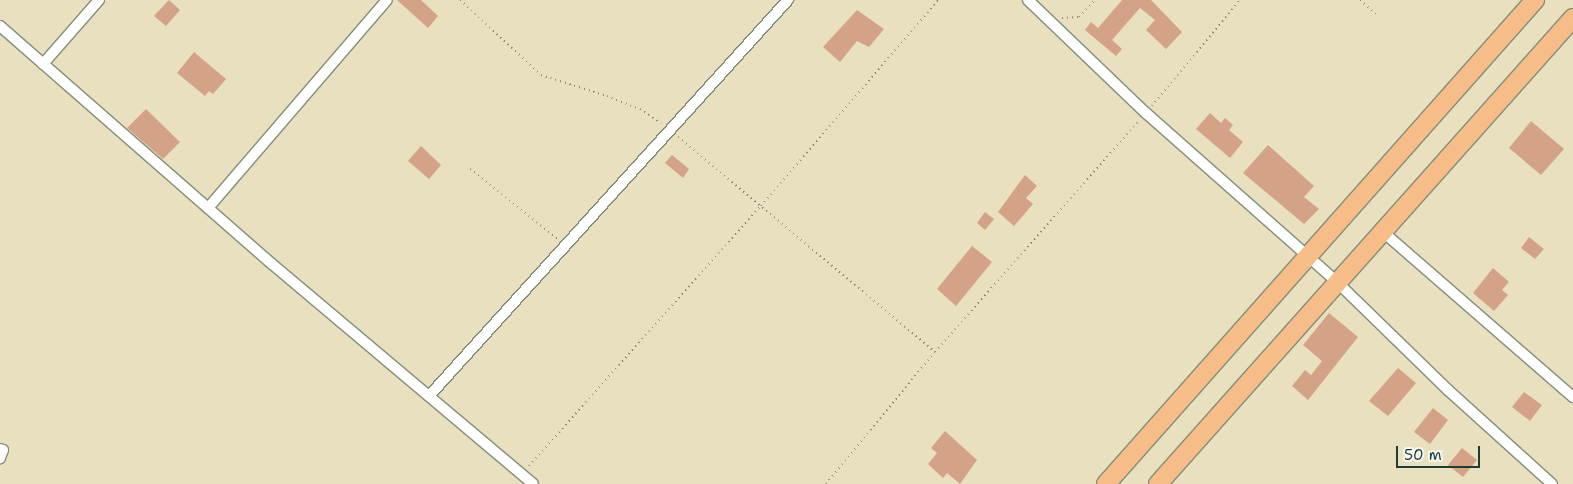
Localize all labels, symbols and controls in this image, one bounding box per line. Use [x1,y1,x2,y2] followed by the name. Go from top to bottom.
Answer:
[1398,436,1482,468] scale bar
[1404,445,1442,465] text: 50 m

